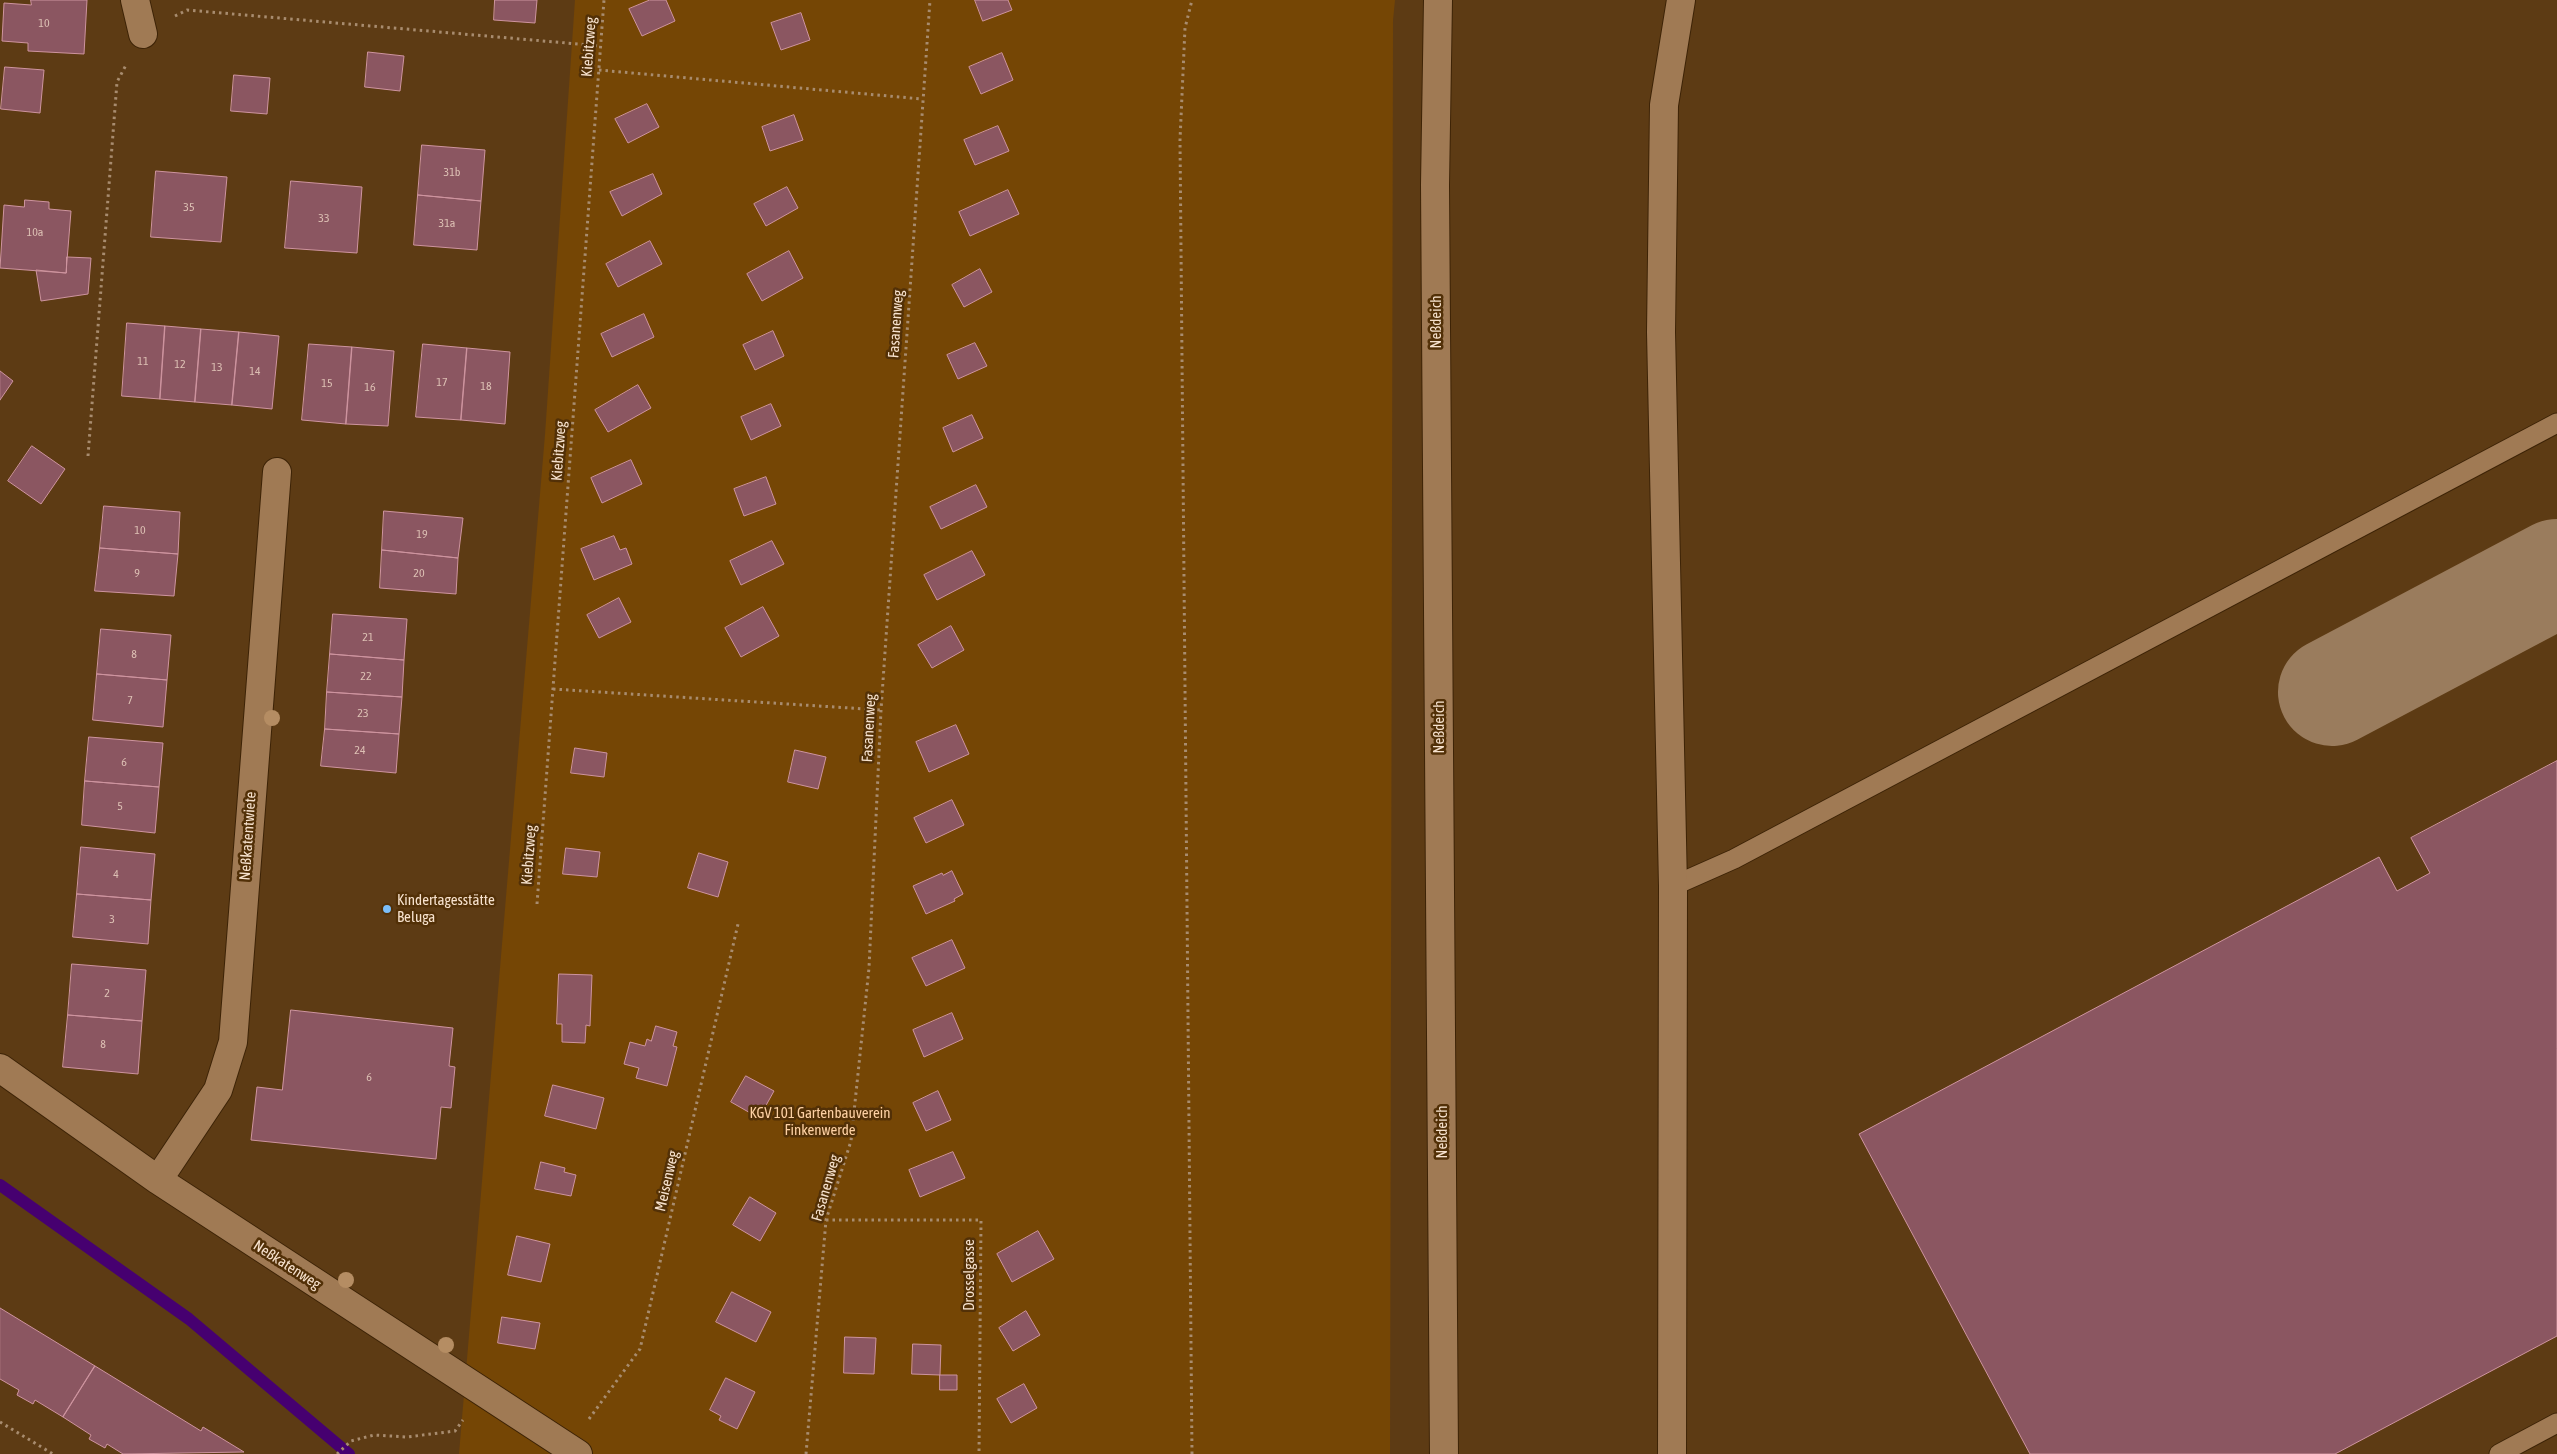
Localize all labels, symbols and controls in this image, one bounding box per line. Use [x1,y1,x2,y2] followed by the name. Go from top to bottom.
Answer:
[38,16,50,30] house number: 10
[578,16,600,78] street label: Kiebitzweg
[444,165,460,179] house number: 31b
[183,200,195,214] house number: 35
[318,211,330,225] house number: 33
[439,216,455,230] house number: 31a
[27,225,43,239] house number: 10a
[885,289,907,359] street label: Fasanenweg
[1427,296,1445,348] street label: Neßdeich
[137,354,149,368] house number: 11
[174,357,186,371] house number: 12
[211,360,223,374] house number: 13
[249,364,261,378] house number: 14
[436,375,448,389] house number: 17
[321,376,333,390] house number: 15
[480,379,492,393] house number: 18
[364,380,376,394] house number: 16
[548,420,570,482] street label: Kiebitzweg
[134,523,146,537] house number: 10
[416,527,428,541] house number: 19
[134,566,140,580] house number: 9
[413,566,425,580] house number: 20
[362,630,374,644] house number: 21
[131,647,137,661] house number: 8
[360,669,372,683] house number: 22
[127,693,133,707] house number: 7
[858,693,880,763] street label: Fasanenweg
[1430,701,1448,753] street label: Neßdeich
[357,706,369,720] house number: 23
[354,743,366,757] house number: 24
[121,755,127,769] house number: 6
[236,791,260,881] street label: Neßkatentwiete
[117,799,123,813] house number: 5
[518,824,540,886] street label: Kiebitzweg
[113,867,119,881] house number: 4
[397,891,495,926] place label: Kindertagesstätte Beluga
[381,903,393,915] marker: Kindertagesstätte Beluga
[109,912,115,926] house number: 3
[104,986,110,1000] house number: 2
[100,1037,106,1051] house number: 8
[366,1070,372,1084] house number: 6
[749,1104,891,1139] park label: KGV 101 Gartenbauverein Finkenwerde
[1433,1106,1451,1158] street label: Neßdeich
[651,1149,683,1213] street label: Meisenweg
[808,1153,844,1223] street label: Fasanenweg
[250,1237,324,1293] street label: Neßkatenweg
[960,1239,978,1311] street label: Drosselgasse

